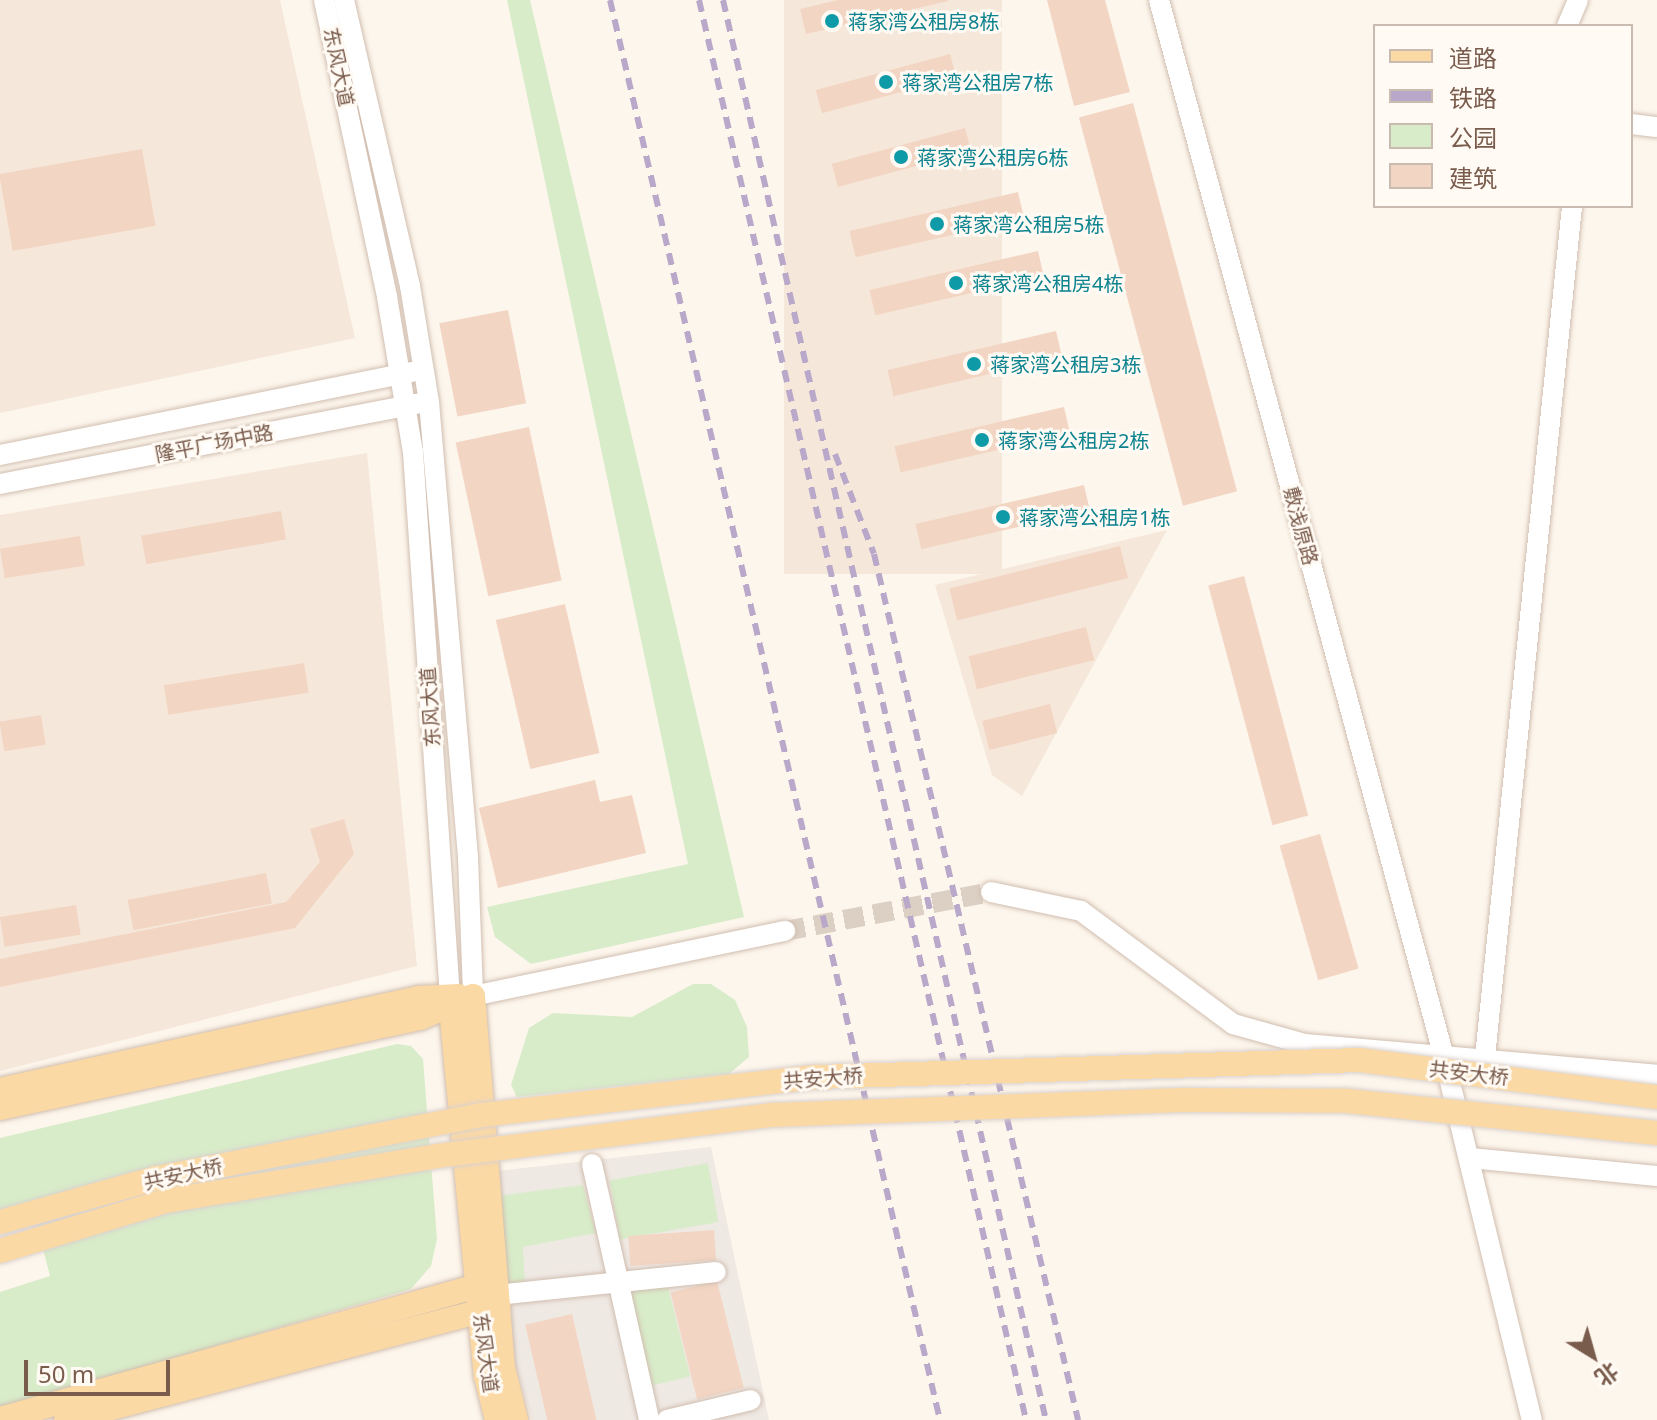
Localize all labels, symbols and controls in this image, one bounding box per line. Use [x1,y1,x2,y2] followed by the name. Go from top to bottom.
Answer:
[848,9,999,33] place label: 蒋家湾公租房8栋
[823,12,841,30] marker: 蒋家湾公租房8栋
[1373,24,1633,208] legend
[319,25,359,109] street label: 东风大道
[1449,41,1497,74] text: 道路
[902,70,1053,94] place label: 蒋家湾公租房7栋
[877,73,895,91] marker: 蒋家湾公租房7栋
[1449,81,1497,114] text: 铁路
[1449,121,1497,154] text: 公园
[917,145,1068,169] place label: 蒋家湾公租房6栋
[892,148,910,166] marker: 蒋家湾公租房6栋
[1449,161,1497,194] text: 建筑
[953,212,1104,236] place label: 蒋家湾公租房5栋
[928,215,946,233] marker: 蒋家湾公租房5栋
[972,271,1123,295] place label: 蒋家湾公租房4栋
[947,274,965,292] marker: 蒋家湾公租房4栋
[990,352,1141,376] place label: 蒋家湾公租房3栋
[965,355,983,373] marker: 蒋家湾公租房3栋
[153,420,275,466] street label: 隆平广场中路
[998,428,1149,452] place label: 蒋家湾公租房2栋
[973,431,991,449] marker: 蒋家湾公租房2栋
[1279,484,1323,568] street label: 敷浅原路
[1019,505,1170,529] place label: 蒋家湾公租房1栋
[994,508,1012,526] marker: 蒋家湾公租房1栋
[415,666,445,748] street label: 东风大道
[1428,1056,1510,1090] street label: 共安大桥
[782,1063,864,1093] street label: 共安大桥
[141,1154,225,1194] street label: 共安大桥
[469,1312,503,1394] street label: 东风大道
[1553,1316,1633,1396] north arrow
[28,1344,174,1394] scale bar
[38,1357,94,1390] text: 50 m
[1590,1357,1625,1394] text: 北

